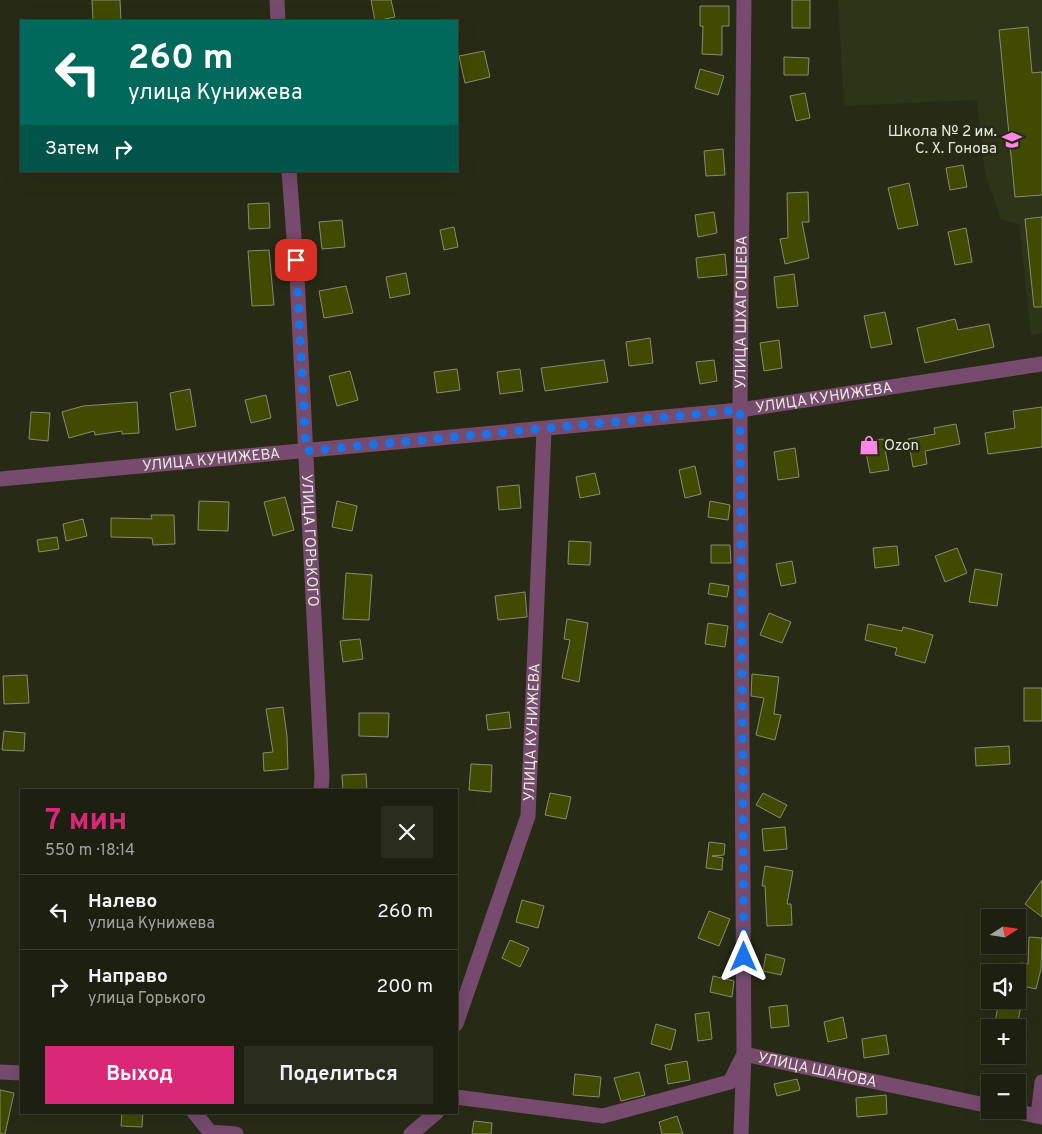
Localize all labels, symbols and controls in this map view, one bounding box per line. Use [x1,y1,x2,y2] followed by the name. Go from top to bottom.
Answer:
[128,37,233,81] text: 260 m
[45,40,110,105] icon: left
[128,80,303,107] text: улица Кунижева
[888,123,997,159] place label: Школа № 2 им. С. Х. Гонова
[1001,129,1023,151] school or university icon: Школа № 2 им. С. Х. Гонова
[109,135,137,163] icon: right
[45,137,99,161] text: Затем
[732,235,753,389] street label: УЛИЦА ШХАГОШЕВА
[275,239,317,281] pin
[282,246,310,274] icon: arrive
[754,379,894,419] street label: УЛИЦА КУНИЖЕВА
[858,434,880,456] shop icon: Ozon
[884,437,919,456] place label: Ozon
[141,445,281,477] street label: УЛИЦА КУНИЖЕВА
[296,474,322,607] street label: УЛИЦА ГОРЬКОГО
[521,663,545,802] street label: УЛИЦА КУНИЖЕВА
[45,803,127,840] text: 7 мин
[381,806,433,858] button: close
[45,841,135,861] text: 550 m · 18:14
[88,890,157,914] text: Налево
[45,898,73,926] icon: left
[377,900,433,924] text: 260 m
[981,909,1026,954] north arrow
[981,909,1026,1119] map controls
[88,914,215,934] text: улица Кунижева
[717,930,769,982] position arrow
[981,964,1026,1009] button: sound
[88,965,168,989] text: Направо
[45,973,73,1001] icon: right
[377,975,433,999] text: 200 m
[88,989,206,1009] text: улица Горького
[981,1019,1026,1064] button: +
[45,1046,234,1104] button: Выход
[244,1046,433,1104] button: Поделиться
[756,1049,878,1093] street label: УЛИЦА ШАНОВА
[981,1074,1026,1119] button: −

